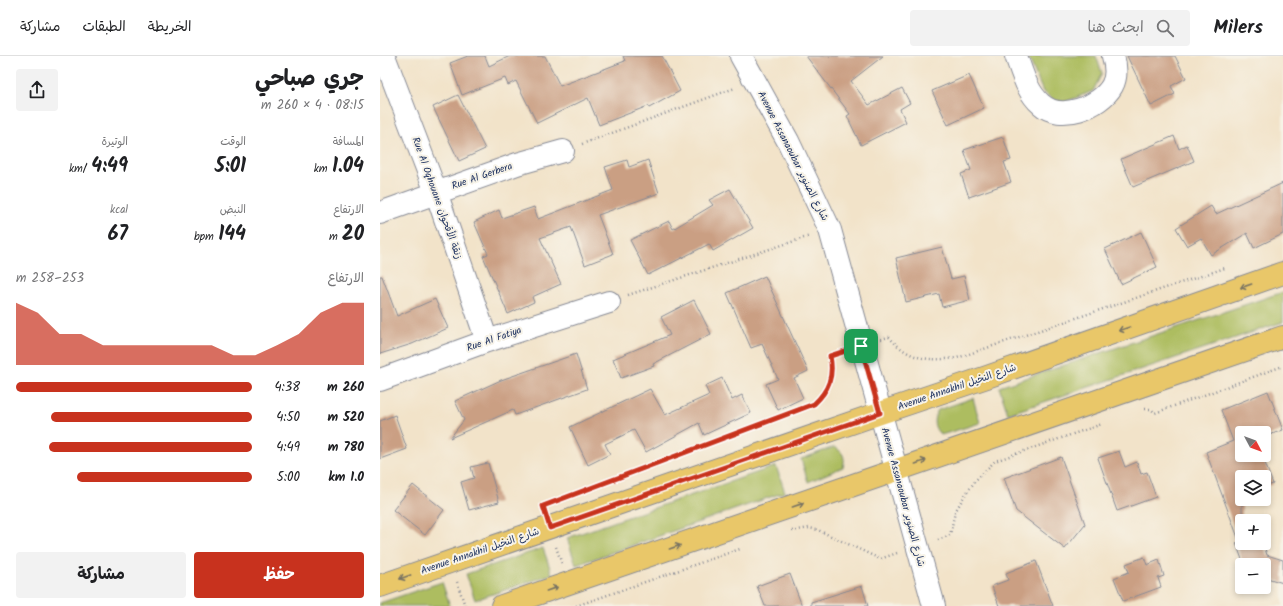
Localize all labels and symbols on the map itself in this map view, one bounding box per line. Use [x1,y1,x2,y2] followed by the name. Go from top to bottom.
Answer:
[753,88,833,224] street label: Avenue Assanaoubar شارع الصنوبر
[407,135,467,261] street label: Rue Al Oqhouane زنقة الأقحوان
[449,158,515,194] street label: Rue Al Gerbera
[1240,283,1253,290] one-way arrow
[464,322,524,356] street label: Rue Al Fatiya
[1118,326,1130,334] one-way arrow
[844,329,878,363] pin
[896,359,1019,415] street label: Avenue Annakhil شارع النخيل
[877,426,929,569] street label: Avenue Assanaoubar شارع الصنوبر
[1235,426,1271,462] north arrow
[915,458,927,466] one-way arrow
[792,501,805,508] one-way arrow
[419,523,542,579] street label: Avenue Annakhil شارع النخيل
[669,543,682,550] one-way arrow
[400,573,412,581] one-way arrow
[546,585,559,592] one-way arrow

